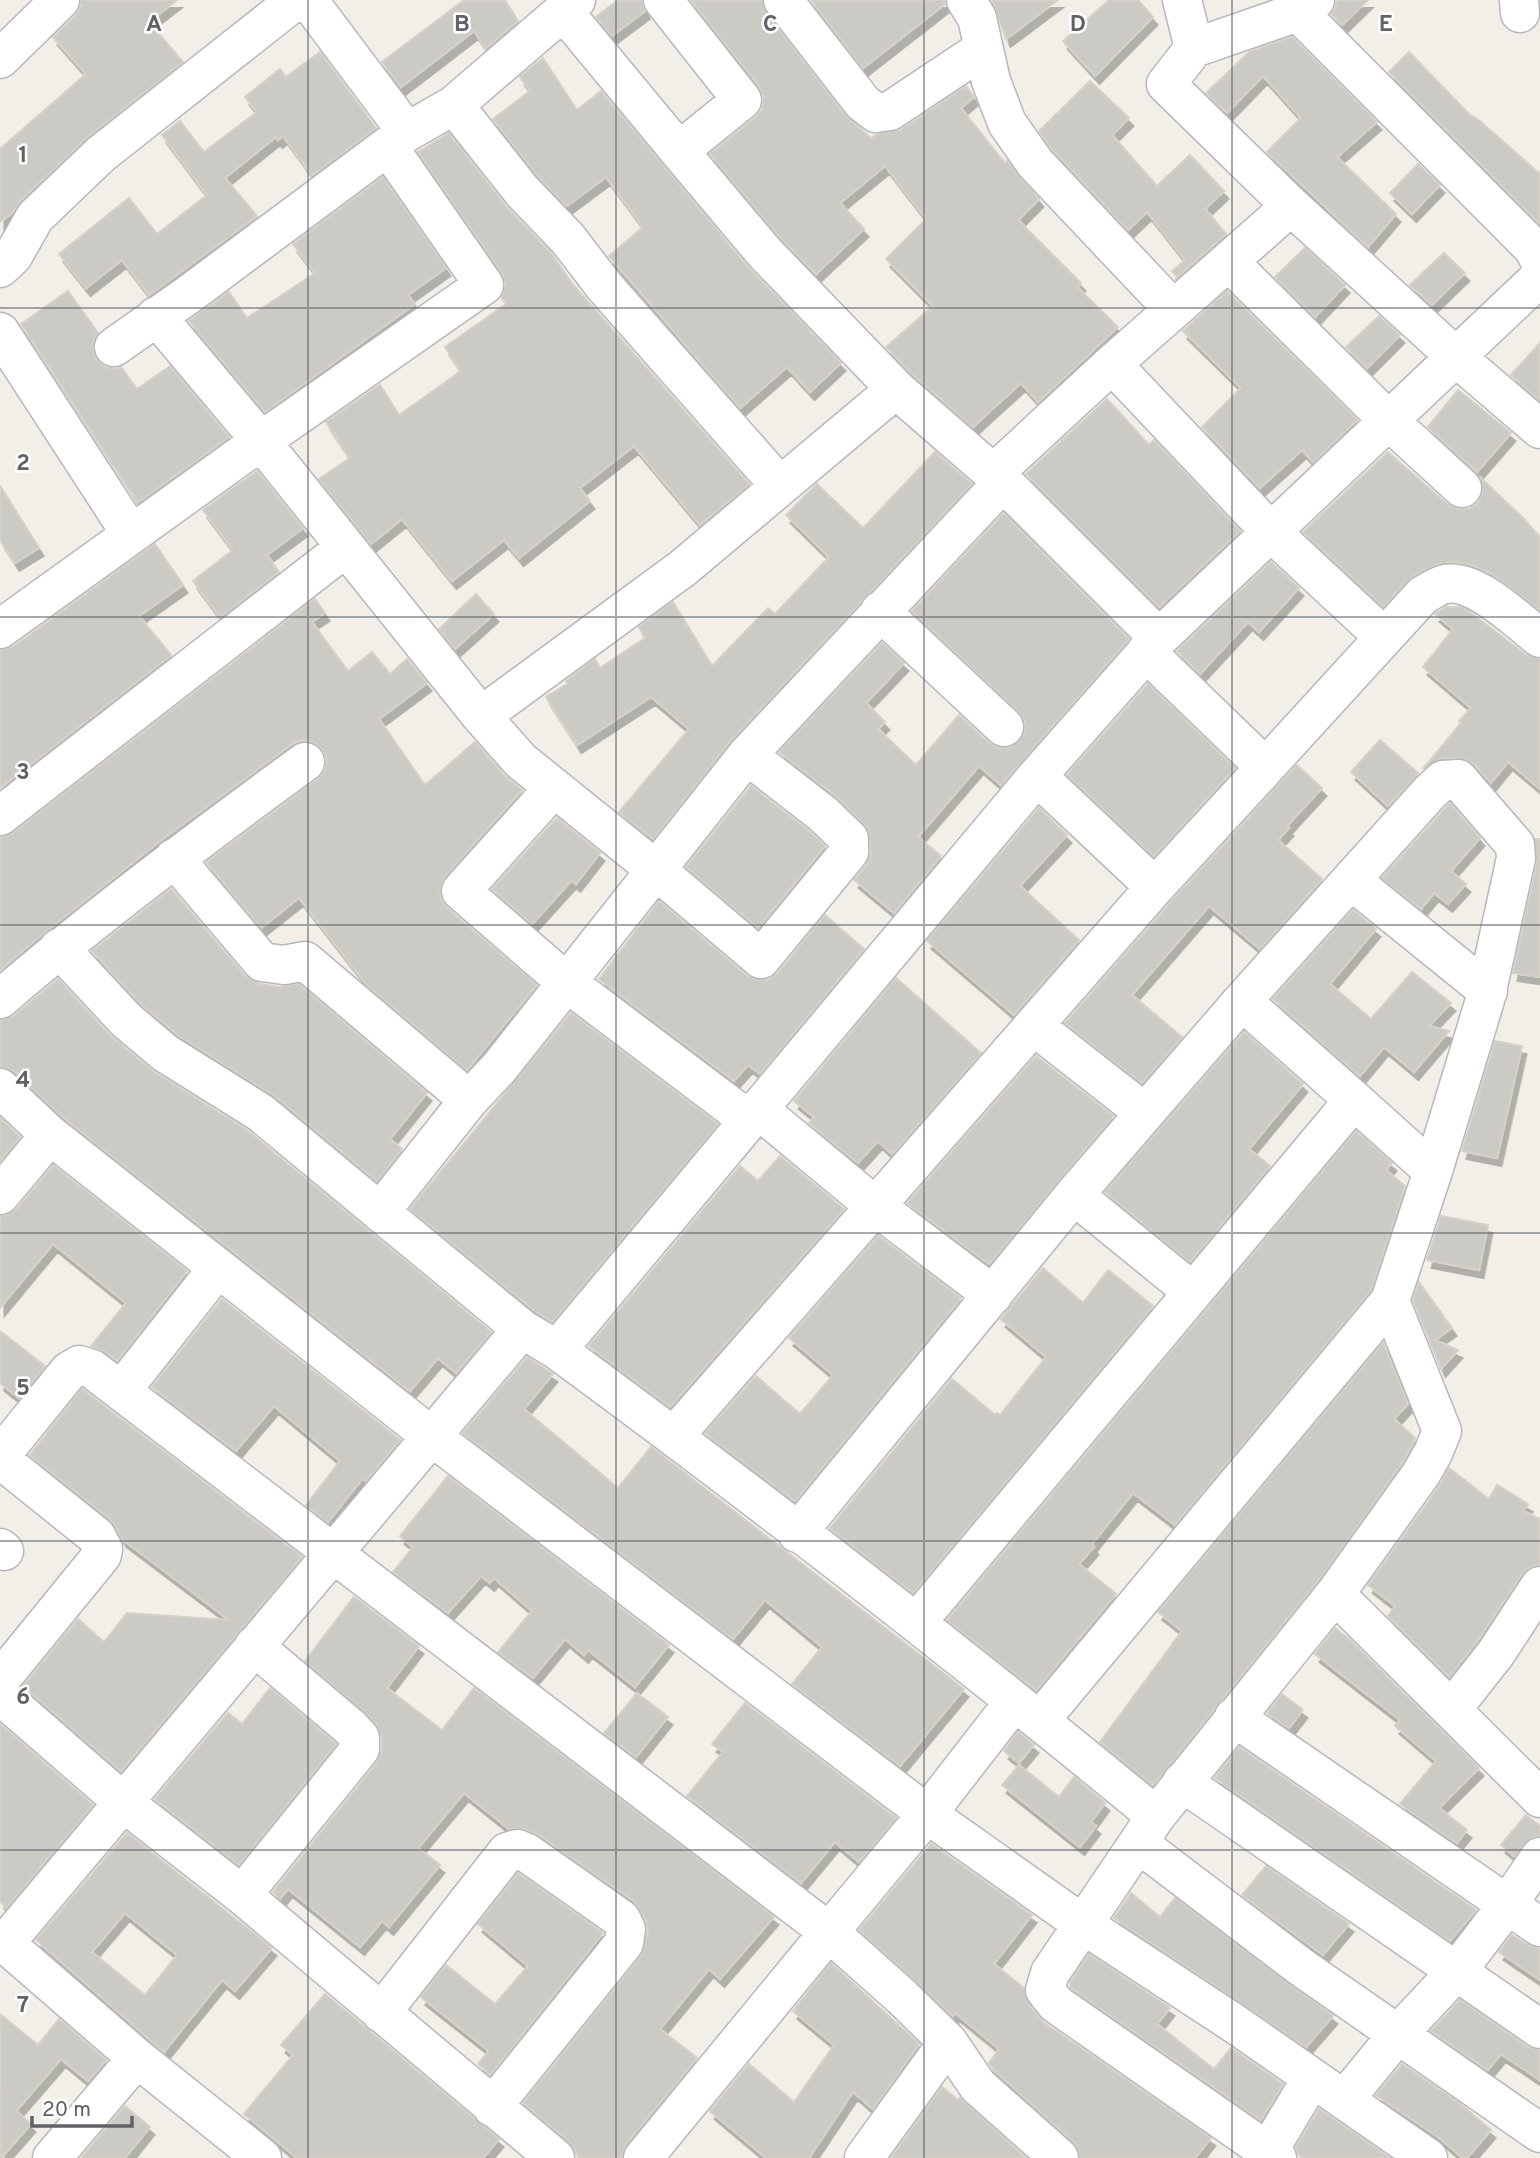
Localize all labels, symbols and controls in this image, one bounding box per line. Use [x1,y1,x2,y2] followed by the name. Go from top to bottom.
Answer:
[146,11,162,40] text: A
[454,11,470,40] text: B
[763,11,777,40] text: C
[1070,11,1086,40] text: D
[1379,11,1393,40] text: E
[18,142,28,171] text: 1
[16,450,30,479] text: 2
[16,759,30,788] text: 3
[16,1067,30,1096] text: 4
[16,1375,30,1404] text: 5
[16,1684,30,1713] text: 6
[17,1992,29,2021] text: 7
[32,2084,131,2128] scale bar
[42,2097,91,2124] text: 20 m

